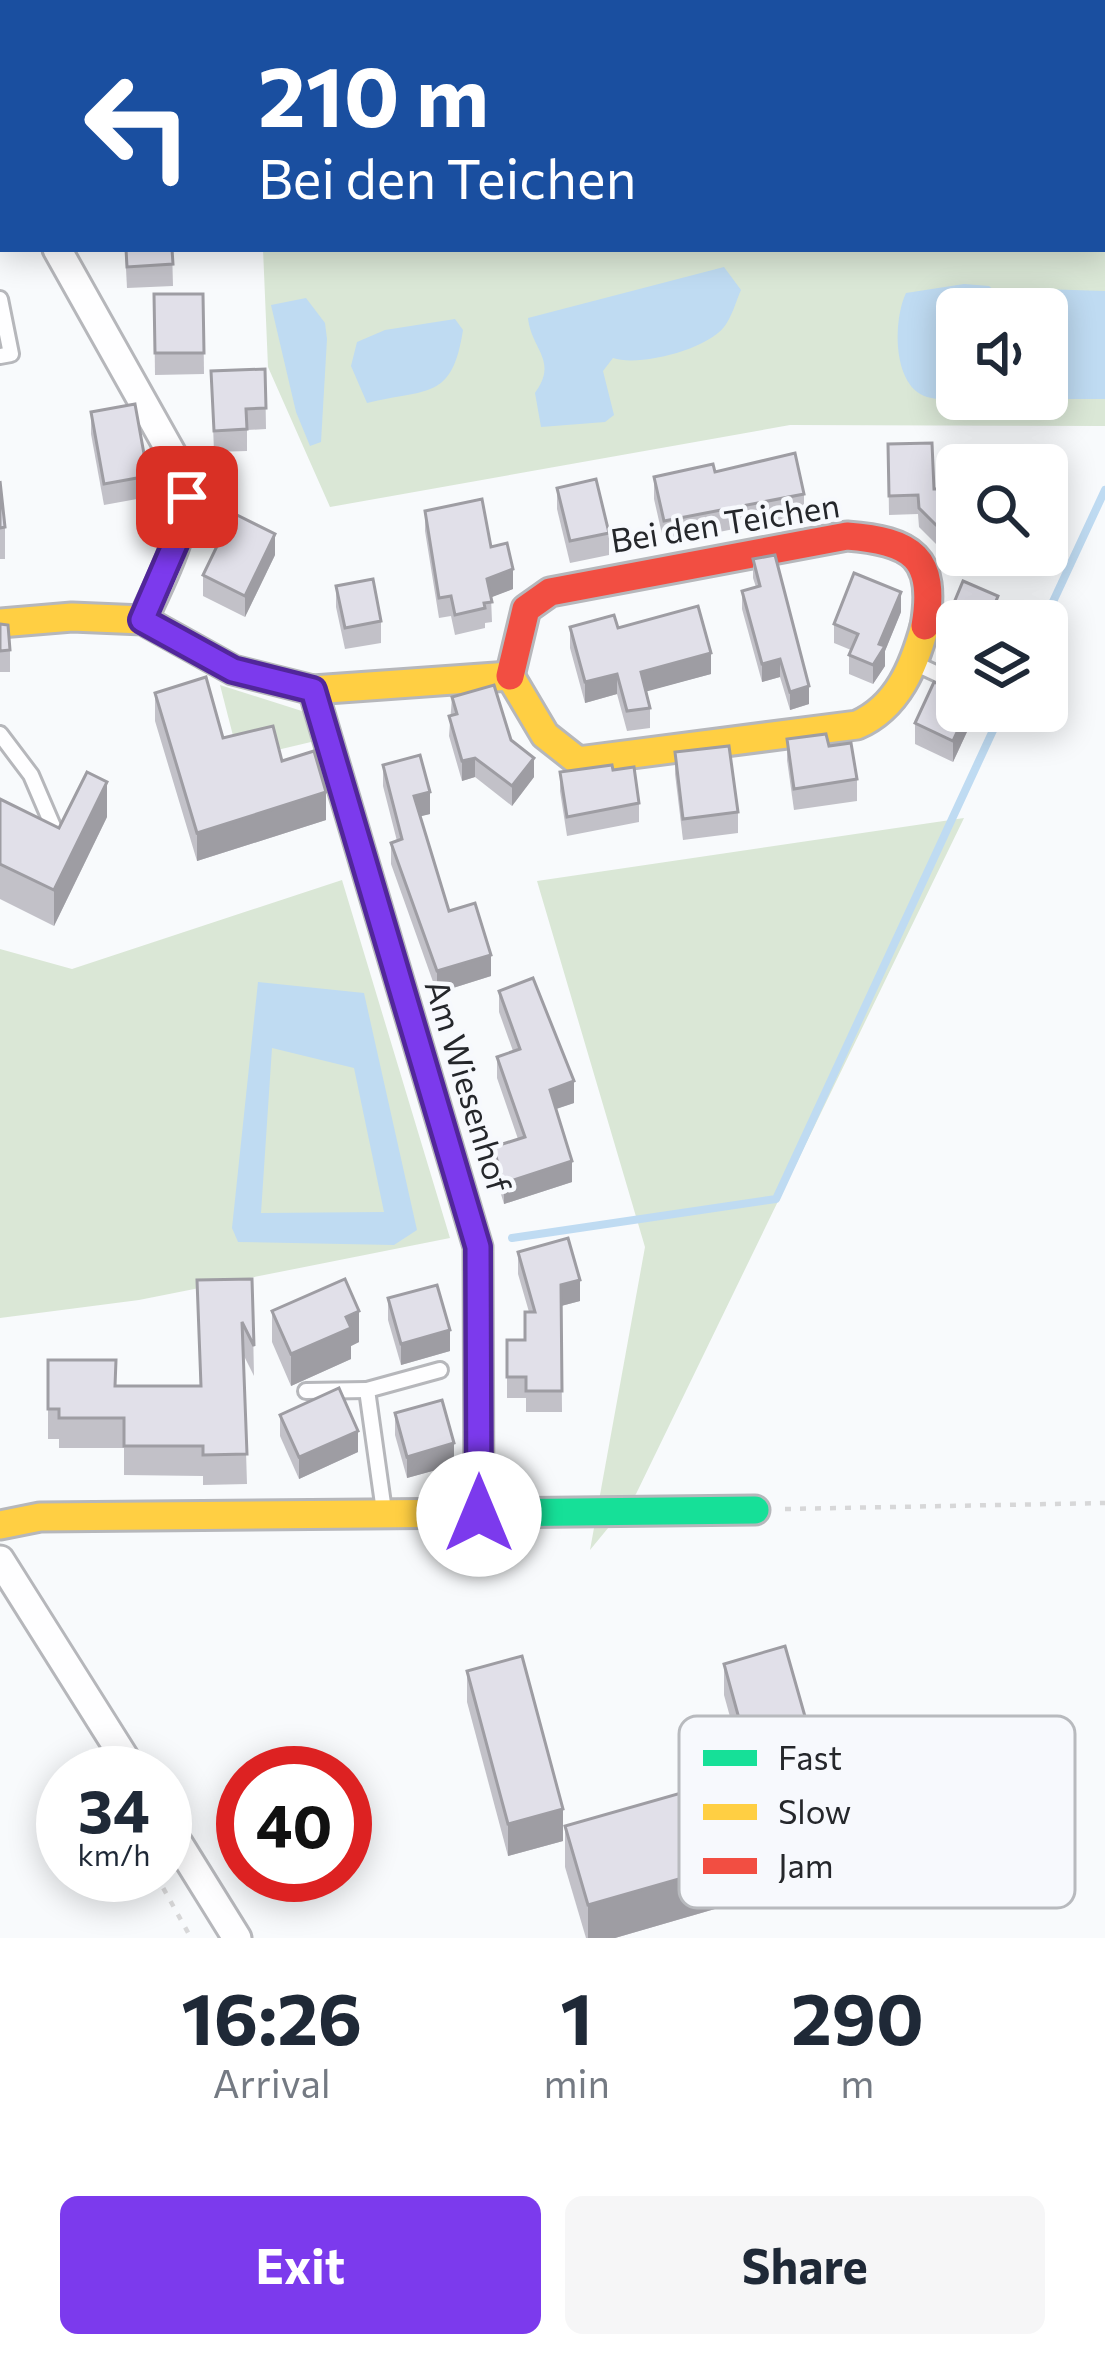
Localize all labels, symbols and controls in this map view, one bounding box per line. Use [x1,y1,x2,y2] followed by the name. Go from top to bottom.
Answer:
[258,42,489,144] text: 210 m
[60,48,216,204] icon: left
[258,144,636,210] text: Bei den Teichen
[936,288,1068,732] map controls
[936,288,1068,420] button: sound
[936,444,1068,576] button: search
[136,446,238,548] pin
[154,464,220,530] icon: arrive
[607,483,842,560] street label: Bei den Teichen
[936,600,1068,732] button: layers
[418,974,521,1197] street label: Am Wiesenhof
[416,1451,542,1577] position arrow
[679,1716,1075,1908] legend
[778,1736,842,1777] text: Fast
[216,1746,372,1902] speed limit sign: 40
[78,1772,150,1845] text: 34
[778,1790,851,1831] text: Slow
[78,1835,150,1872] text: km/h
[778,1844,834,1885] text: Jam
[181,1972,362,2060] text: 16:26
[560,1972,593,2060] text: 1
[791,1972,924,2060] text: 290
[213,2058,331,2106] text: Arrival
[543,2058,610,2106] text: min
[840,2058,874,2106] text: m
[60,2196,541,2334] button: Exit
[565,2196,1045,2334] button: Share

